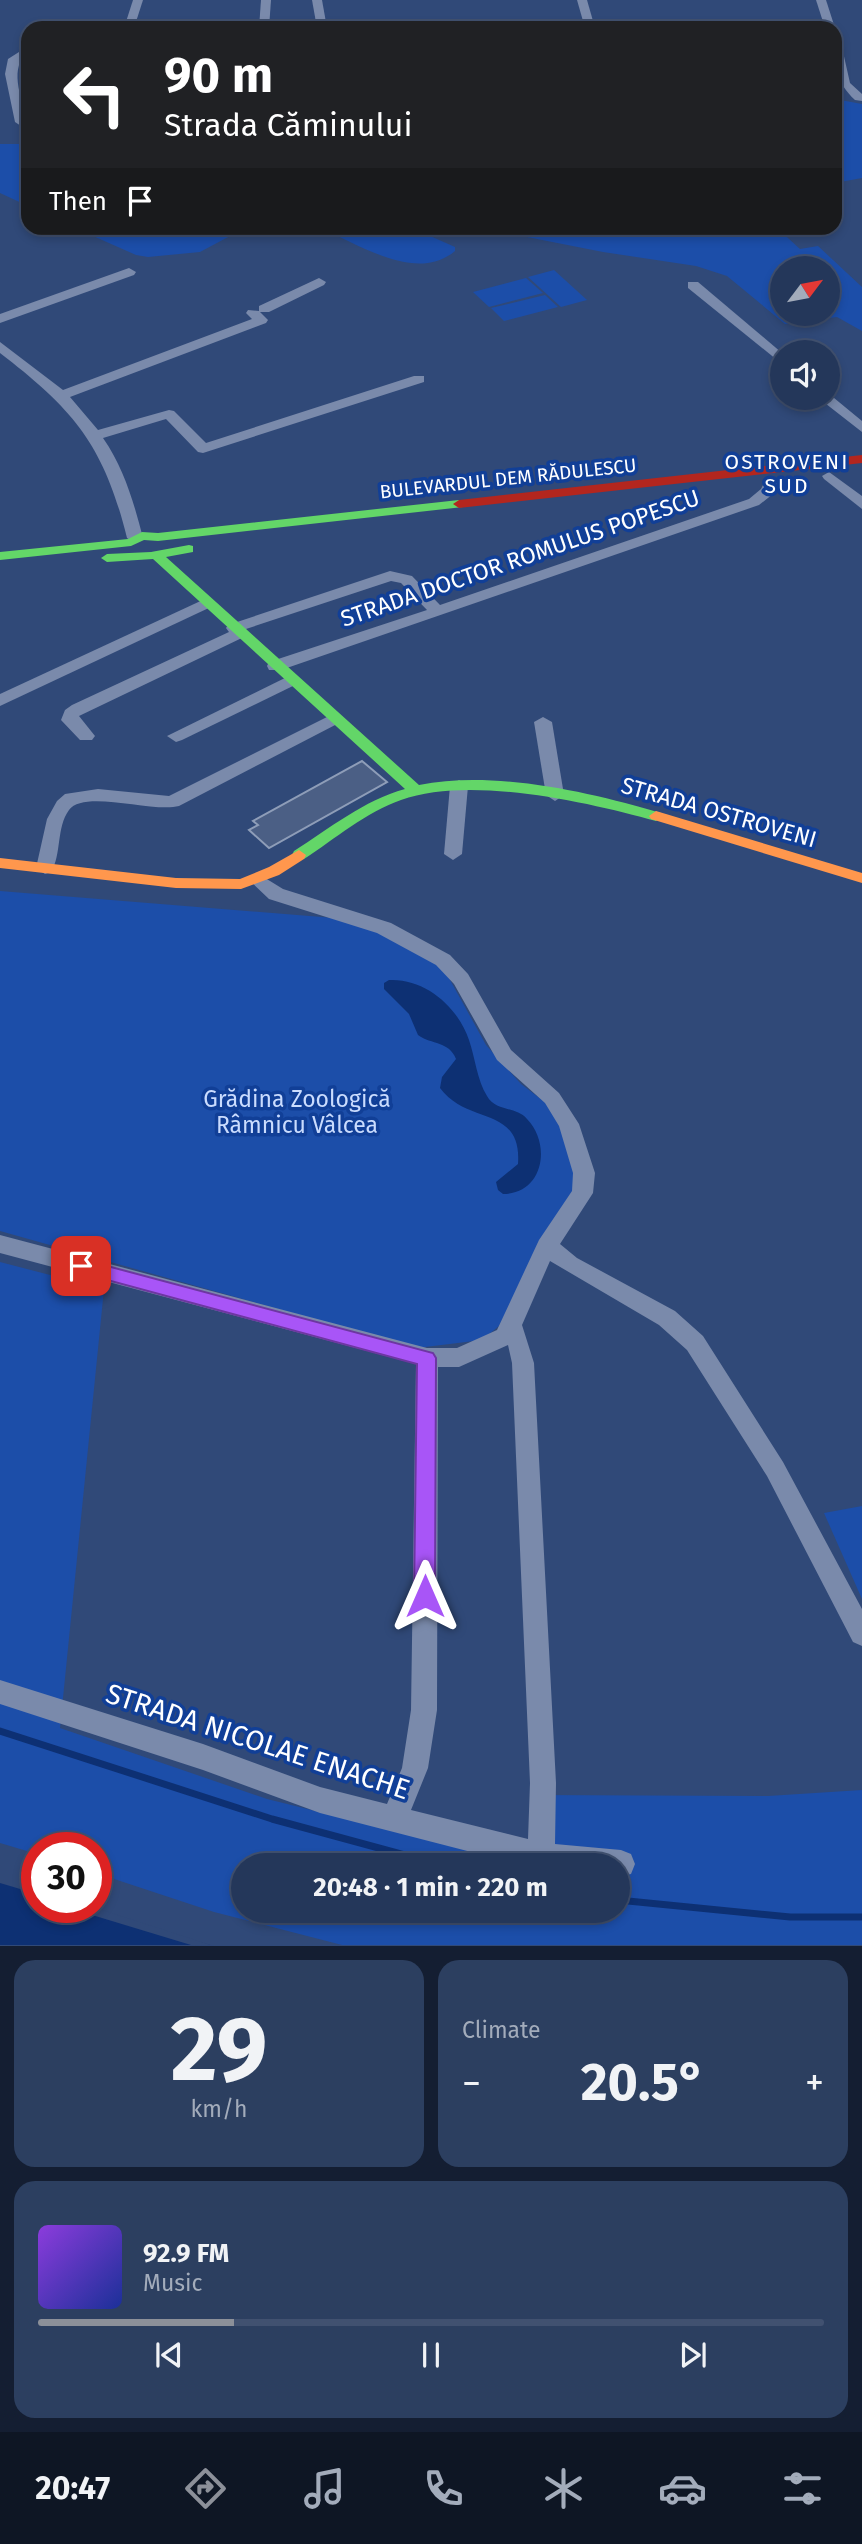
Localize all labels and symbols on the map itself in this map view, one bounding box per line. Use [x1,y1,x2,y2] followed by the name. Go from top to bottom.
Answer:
[770,256,840,326] north arrow
[725,449,849,499] district label: OSTROVENI SUD
[379,454,638,503] street label: BULEVARDUL DEM RĂDULESCU
[337,483,703,633] street label: STRADA DOCTOR ROMULUS POPESCU
[618,771,820,853] street label: STRADA OSTROVENI
[203,1085,391,1139] park label: Grădina Zoologică Râmnicu Vâlcea
[51,1236,111,1296] pin
[388,1559,462,1633] position arrow
[102,1677,414,1806] street label: STRADA NICOLAE ENACHE
[21,1832,112,1923] speed limit sign: 30

